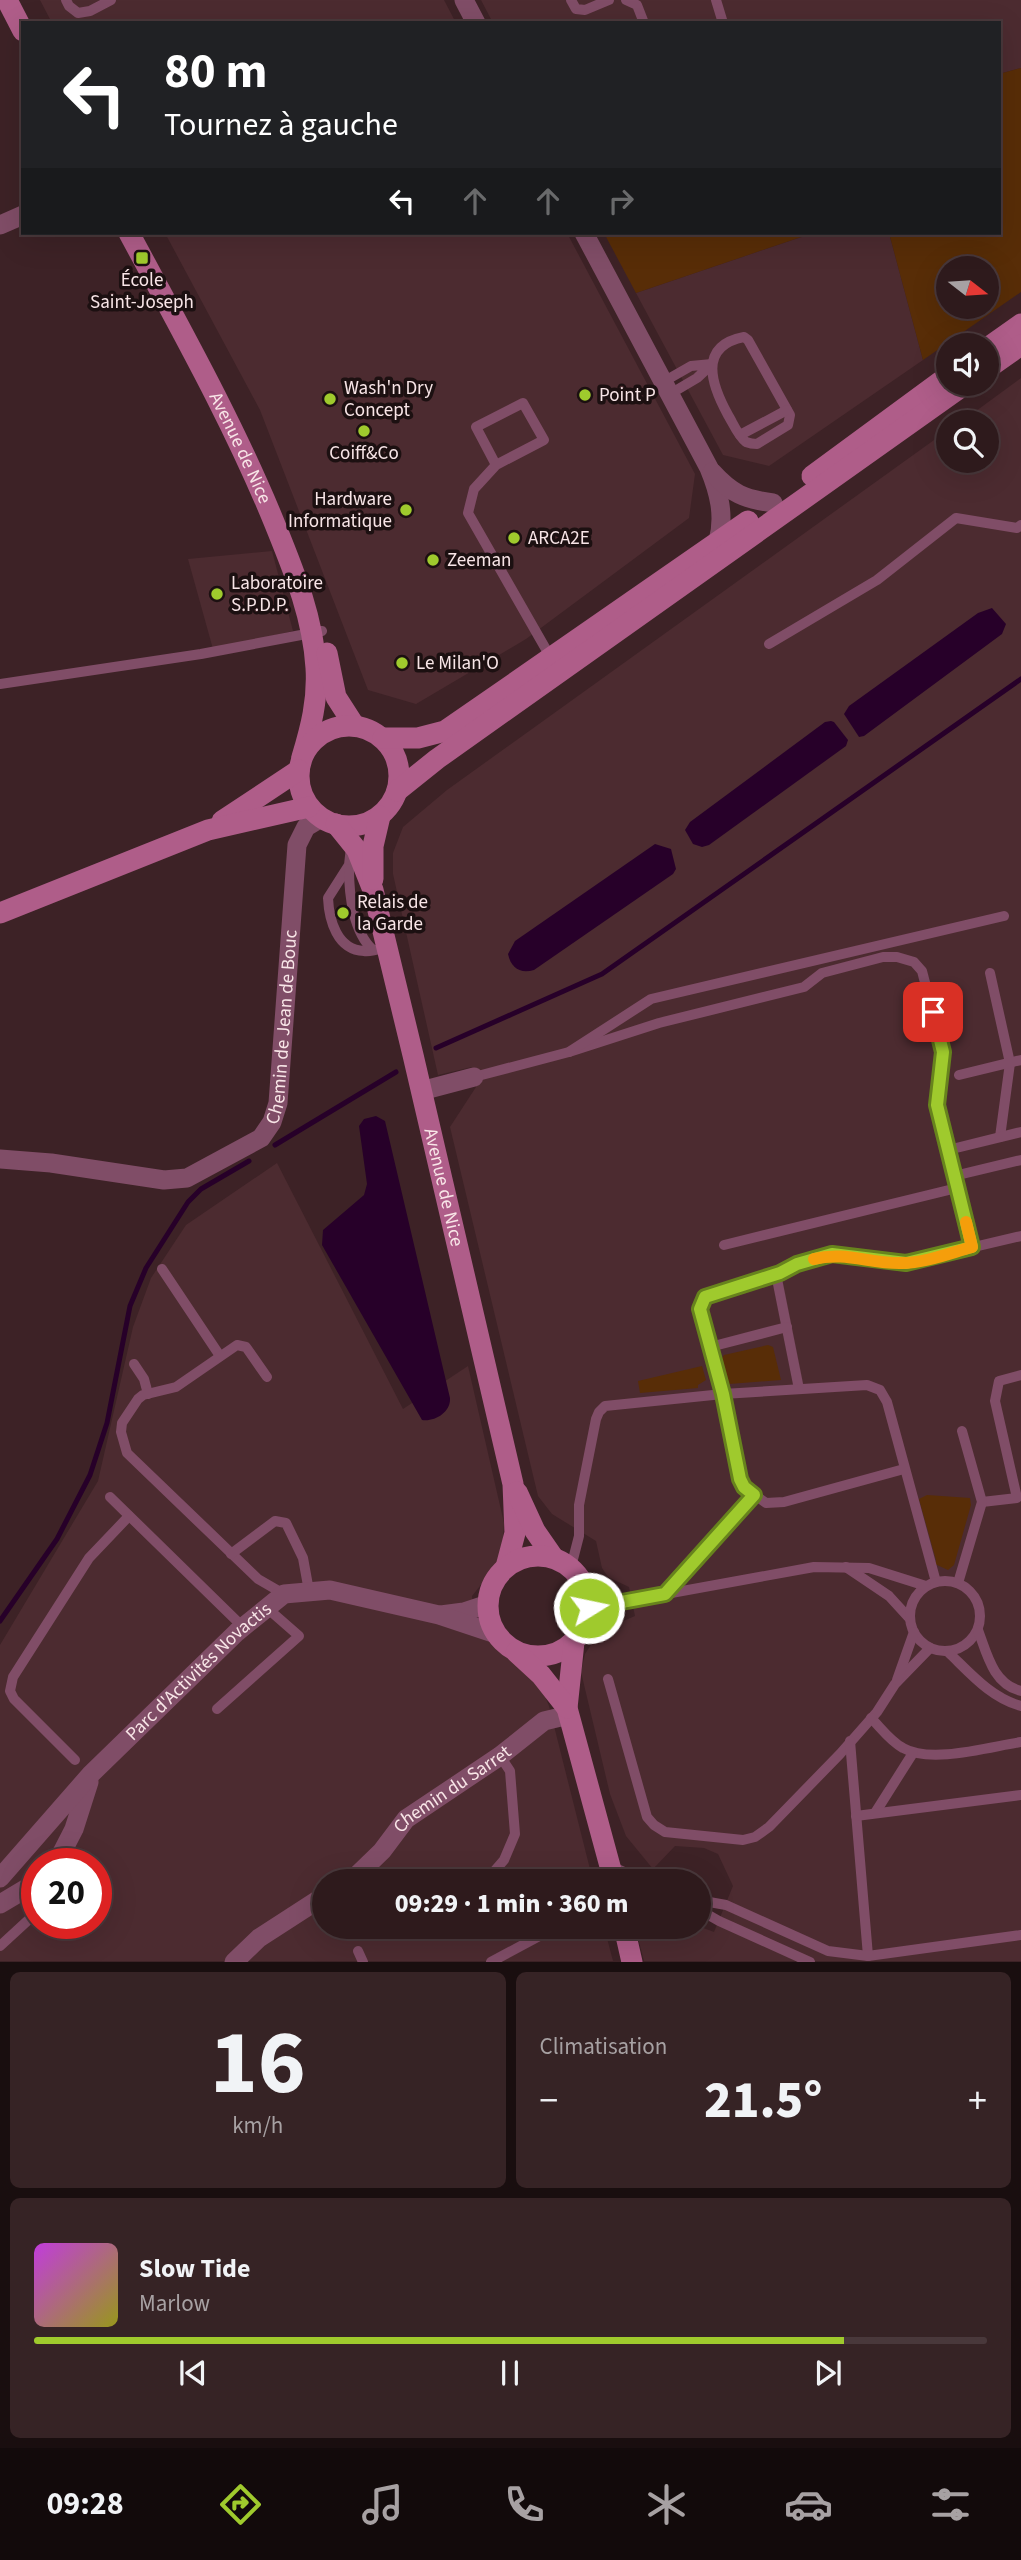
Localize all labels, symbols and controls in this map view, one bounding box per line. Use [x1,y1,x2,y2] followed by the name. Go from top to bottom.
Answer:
[164,37,268,107] text: 80 m
[49,49,140,140] icon: left
[164,102,398,148] text: Tournez à gauche
[383,182,421,220] icon: left
[456,182,494,220] icon: ahead
[529,182,567,220] icon: ahead
[602,182,640,220] icon: right
[134,250,150,266] marker: École Saint-Joseph
[936,256,999,318] north arrow
[936,256,999,473] map controls
[90,267,194,316] place label: École Saint-Joseph
[936,333,999,396] button: sound
[344,375,433,424] place label: Wash'n Dry Concept
[599,382,656,409] place label: Point P
[202,387,278,508] street label: Avenue de Nice
[577,387,593,403] marker: Point P
[322,391,338,407] marker: Wash'n Dry Concept
[936,410,999,473] button: search
[356,423,372,439] marker: Coiff&Co
[329,440,399,467] place label: Coiff&Co
[288,486,392,535] place label: Hardware Informatique
[398,502,414,518] marker: Hardware Informatique
[528,525,590,552] place label: ARCA2E
[506,530,522,546] marker: ARCA2E
[447,547,511,574] place label: Zeeman
[425,552,441,568] marker: Zeeman
[231,570,323,619] place label: Laboratoire S.P.D.P.
[209,586,225,602] marker: Laboratoire S.P.D.P.
[416,650,499,677] place label: Le Milan'O
[394,655,410,671] marker: Le Milan'O
[357,889,428,938] place label: Relais de la Garde
[335,905,351,921] marker: Relais de la Garde
[259,928,304,1128] street label: Chemin de Jean de Bouc
[903,982,963,1042] pin
[914,993,952,1031] icon: arrive
[417,1125,471,1249] street label: Avenue de Nice
[552,1571,626,1645] position arrow
[120,1596,277,1747] street label: Parc d'Activités Novactis
[387,1738,517,1839] street label: Chemin du Sarret
[21,1848,112,1939] speed limit sign: 20
[395,1885,628,1922] text: 09:29 · 1 min · 360 m
[210,1999,306,2128] text: 16
[540,2030,667,2063] text: Climatisation
[704,2064,823,2138] text: 21.5°
[540,2074,558,2128] text: −
[968,2074,987,2128] text: +
[232,2109,283,2142] text: km/h
[139,2250,250,2287] text: Slow Tide
[139,2287,210,2320] text: Marlow
[174,2354,212,2392] icon: previous
[491,2354,529,2392] icon: pause
[809,2354,847,2392] icon: next
[216,2480,265,2529] icon: directions
[358,2480,407,2529] icon: music
[500,2480,549,2529] icon: phone
[642,2480,691,2529] icon: climate
[784,2480,833,2529] icon: car
[926,2480,975,2529] icon: filters
[46,2481,124,2527] text: 09:28

